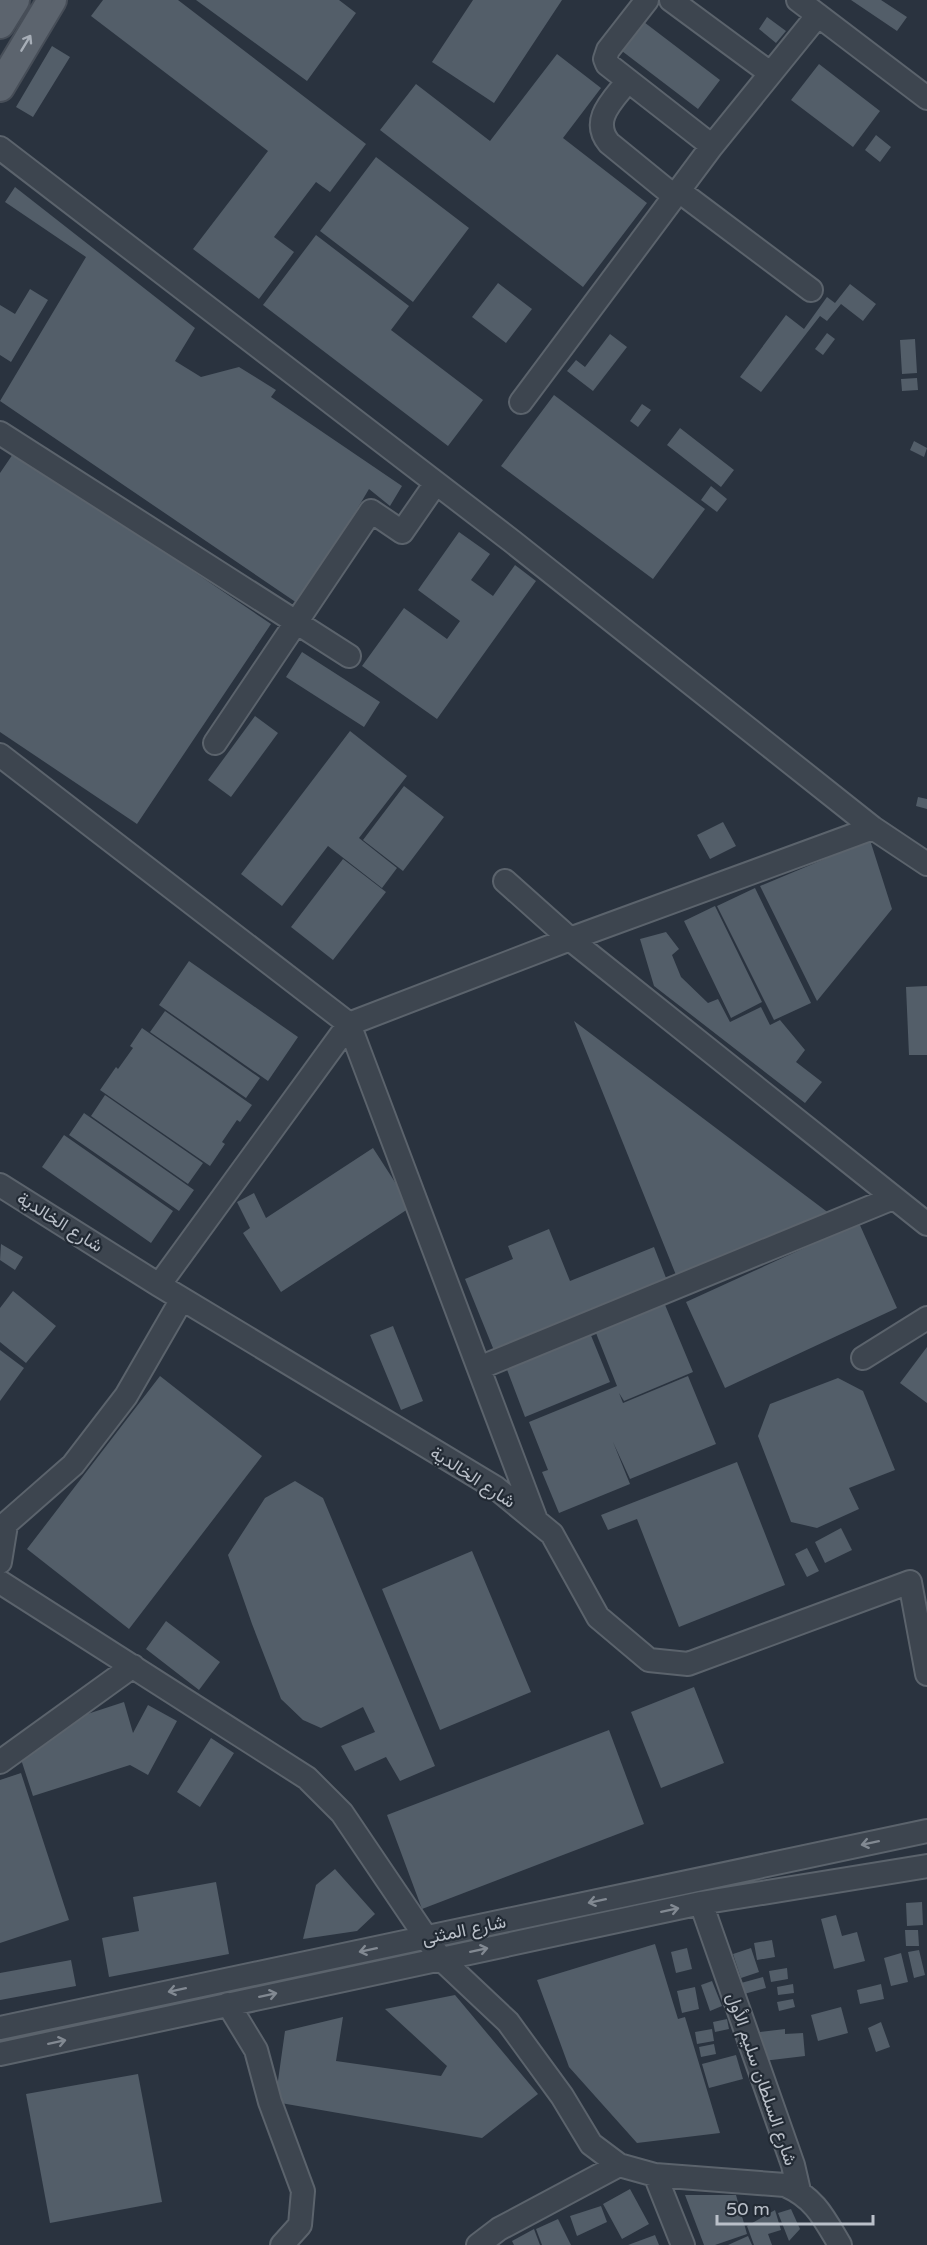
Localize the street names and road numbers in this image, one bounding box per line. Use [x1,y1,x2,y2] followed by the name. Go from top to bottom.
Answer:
[13,1187,107,1258] street label: شارع الخالدية
[426,1441,520,1513] street label: شارع الخالدية
[420,1910,508,1951] street label: شارع المثنى
[721,1990,802,2169] street label: شارع السلطان سليم الأول

